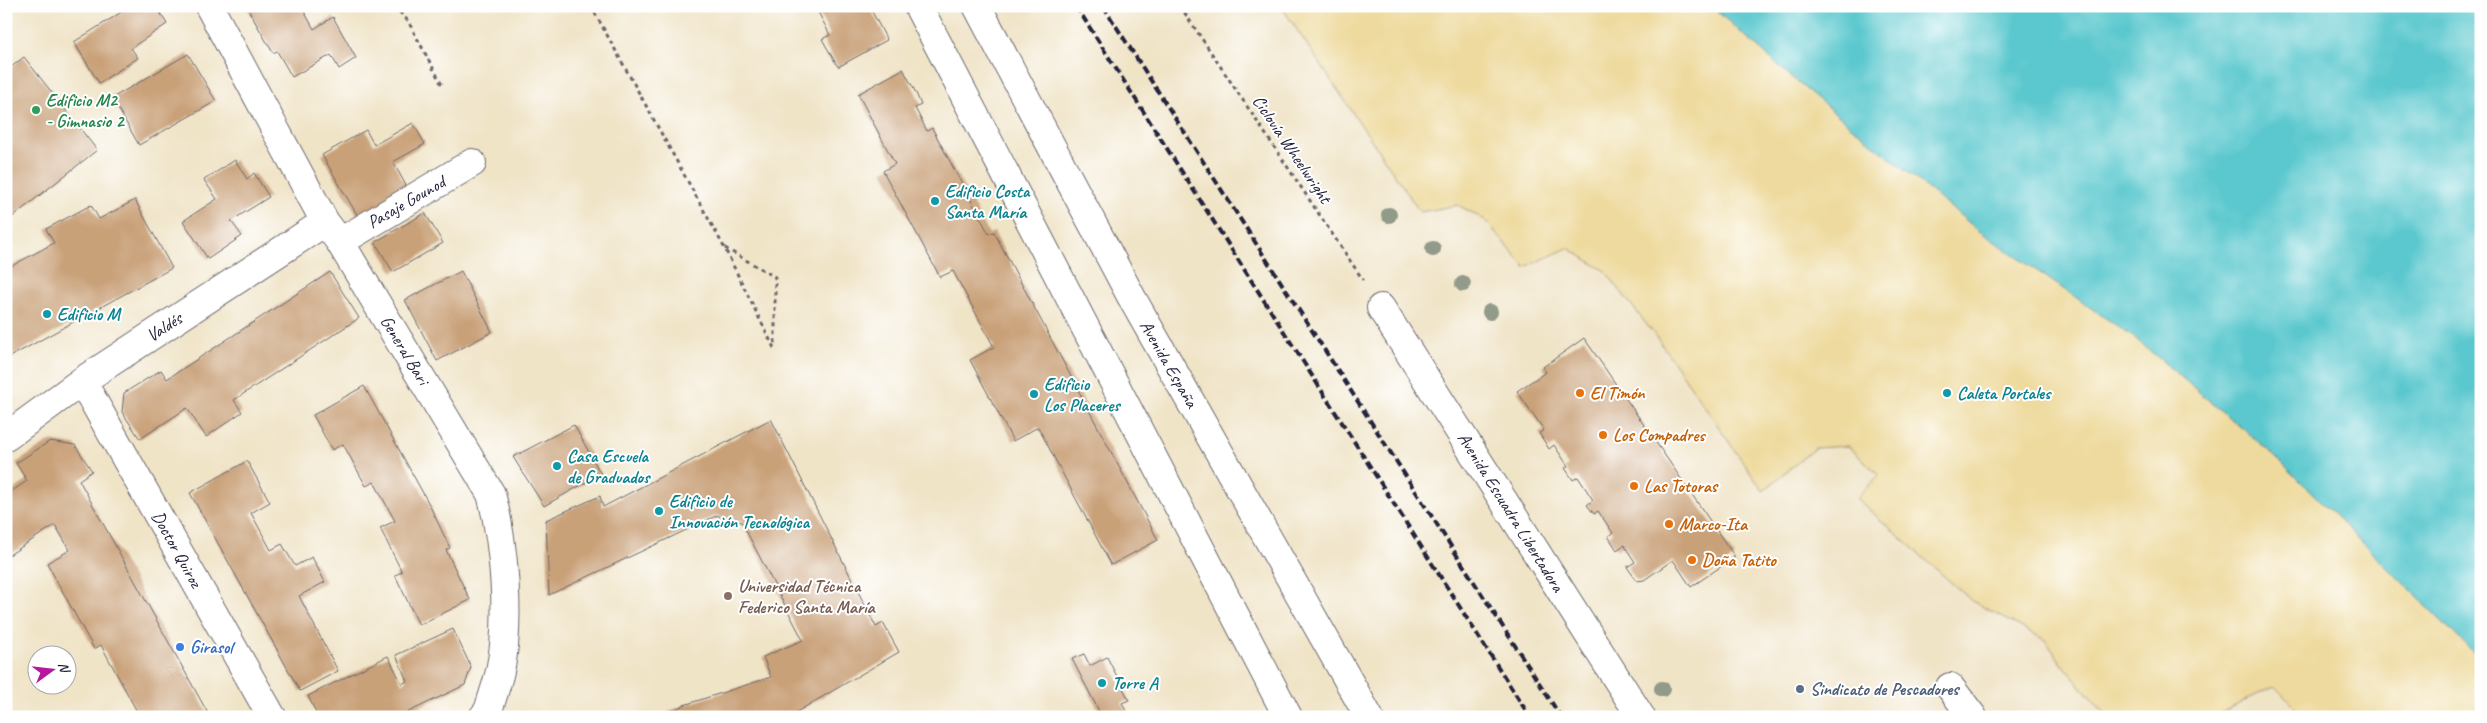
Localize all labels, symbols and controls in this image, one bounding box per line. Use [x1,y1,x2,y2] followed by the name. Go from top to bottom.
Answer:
[46,89,125,132] place label: Edificio M2 - Gimnasio 2
[1248,91,1337,209] street label: Ciclovía Wheelwright
[30,104,42,116] marker: Edificio M2 - Gimnasio 2
[363,170,451,233] street label: Pasaje Gounod
[945,180,1031,223] place label: Edificio Costa Santa María
[929,195,941,207] marker: Edificio Costa Santa María
[57,303,123,325] place label: Edificio M
[142,306,187,347] street label: Valdés
[41,308,53,320] marker: Edificio M
[376,311,436,391] street label: General Bari
[1135,316,1203,413] street label: Avenida España
[1044,373,1121,416] place label: Edificio Los Placeres
[1590,382,1645,404] place label: El Timón
[1957,382,2052,404] place label: Caleta Portales
[1574,387,1586,399] marker: El Timón
[1941,387,1953,399] marker: Caleta Portales
[1028,388,1040,400] marker: Edificio Los Placeres
[1613,424,1706,446] place label: Los Compadres
[1453,428,1570,597] street label: Avenida Escuadra Libertadora
[1597,429,1609,441] marker: Los Compadres
[567,445,651,488] place label: Casa Escuela de Graduados
[551,460,563,472] marker: Casa Escuela de Graduados
[1644,475,1719,497] place label: Las Totoras
[1628,480,1640,492] marker: Las Totoras
[669,490,811,533] place label: Edificio de Innovación Tecnológica
[653,505,665,517] marker: Edificio de Innovación Tecnológica
[147,507,208,593] street label: Doctor Quiroz
[1679,513,1749,535] place label: Marco-Ita
[1663,518,1675,530] marker: Marco-Ita
[1702,549,1777,571] place label: Doña Tatito
[1686,554,1698,566] marker: Doña Tatito
[738,575,877,618] place label: Universidad Técnica Federico Santa María
[722,590,734,602] marker: Universidad Técnica Federico Santa María
[190,636,236,658] place label: Girasol
[174,641,186,653] marker: Girasol
[28,646,78,696] north arrow
[55,660,74,675] text: N
[1112,672,1159,694] place label: Torre A
[1096,677,1108,689] marker: Torre A
[1810,678,1960,700] place label: Sindicato de Pescadores
[1794,683,1806,695] marker: Sindicato de Pescadores

